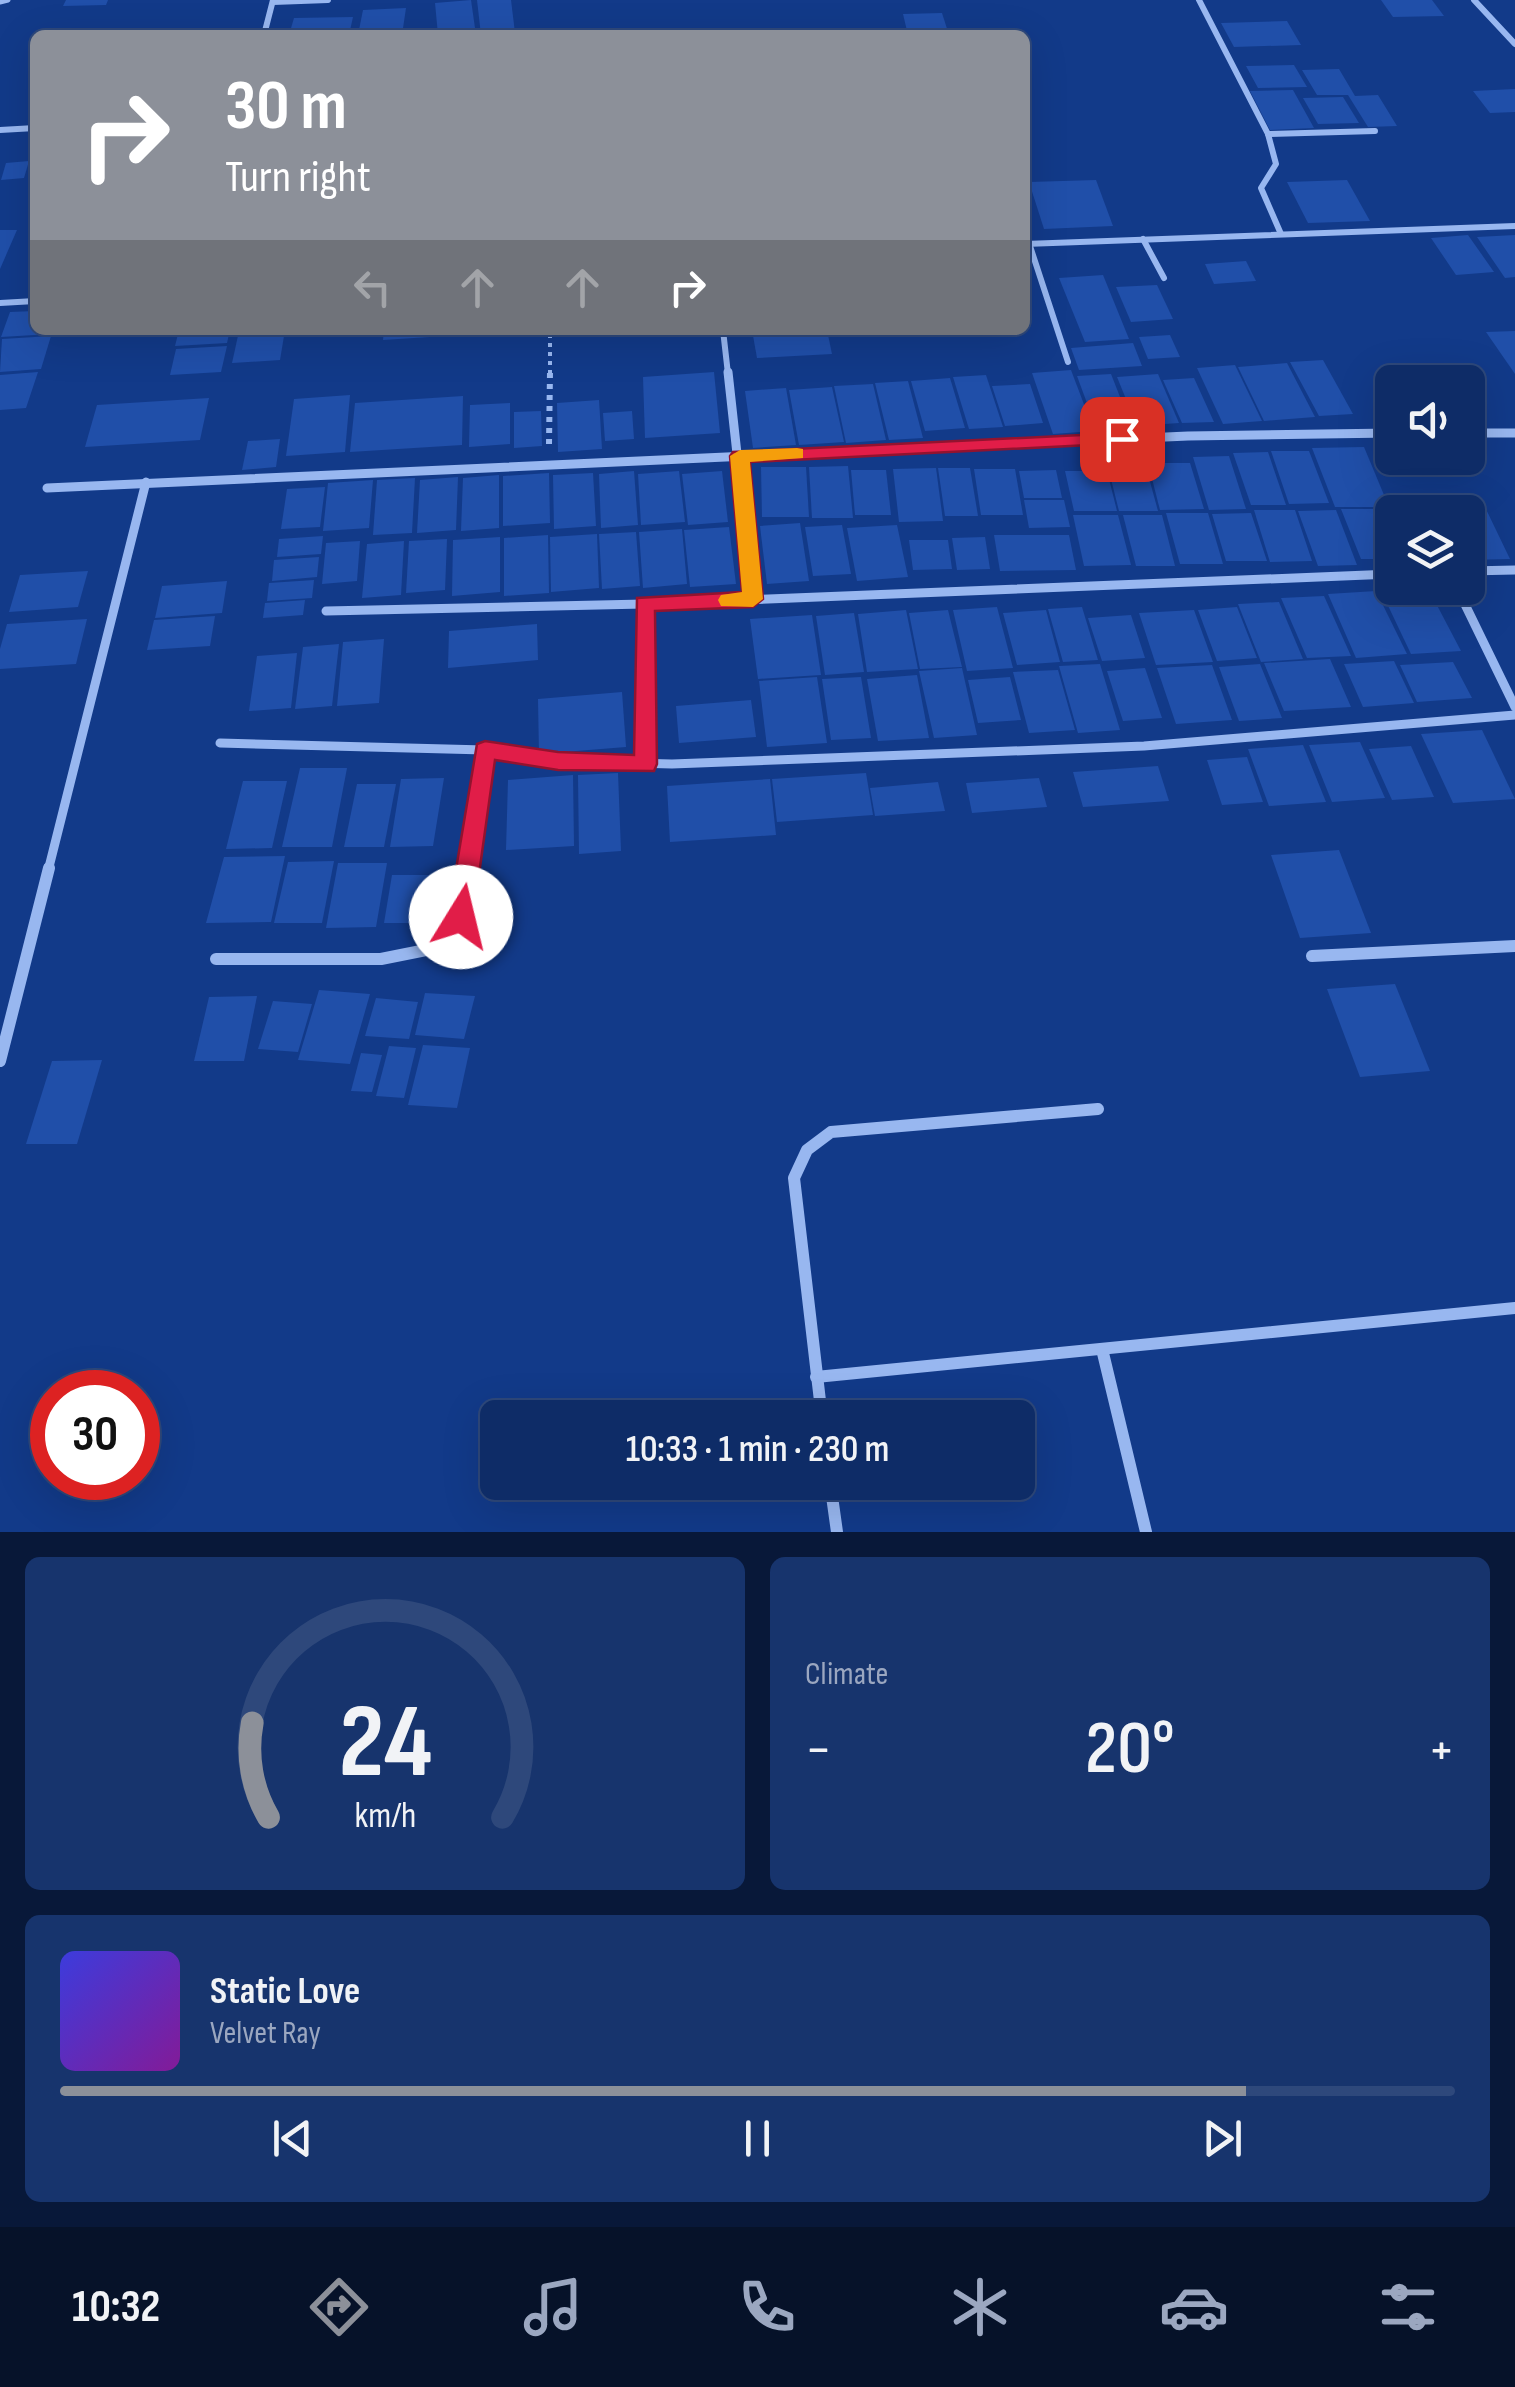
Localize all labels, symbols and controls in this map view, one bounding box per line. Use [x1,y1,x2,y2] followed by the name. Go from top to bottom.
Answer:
[225,65,347,149] text: 30 m
[60,70,190,200] icon: right
[225,150,371,205] text: Turn right
[345,260,400,315] icon: left
[450,260,505,315] icon: ahead
[555,260,610,315] icon: ahead
[660,260,715,315] icon: right
[1375,365,1485,605] map controls
[1375,365,1485,475] button: sound
[1080,397,1165,482] pin
[1095,412,1150,467] icon: arrive
[1375,495,1485,605] button: layers
[409,865,513,969] position arrow
[30,1370,160,1500] speed limit sign: 30
[626,1427,889,1472] text: 10:33 · 1 min · 230 m
[805,1655,888,1694] text: Climate
[338,1681,432,1806] text: 24
[1085,1704,1175,1795] text: 20°
[805,1717,832,1784] text: −
[1428,1717,1455,1784] text: +
[354,1795,416,1838] text: km/h
[210,1969,360,2014] text: Static Love
[210,2014,321,2053] text: Velvet Ray
[265,2111,320,2166] icon: previous
[730,2111,785,2166] icon: pause
[1195,2111,1250,2166] icon: next
[304,2272,374,2342] icon: directions
[518,2272,588,2342] icon: music
[732,2272,802,2342] icon: phone
[945,2272,1015,2342] icon: climate
[1159,2272,1229,2342] icon: car
[1373,2272,1443,2342] icon: filters
[72,2280,160,2335] text: 10:32

